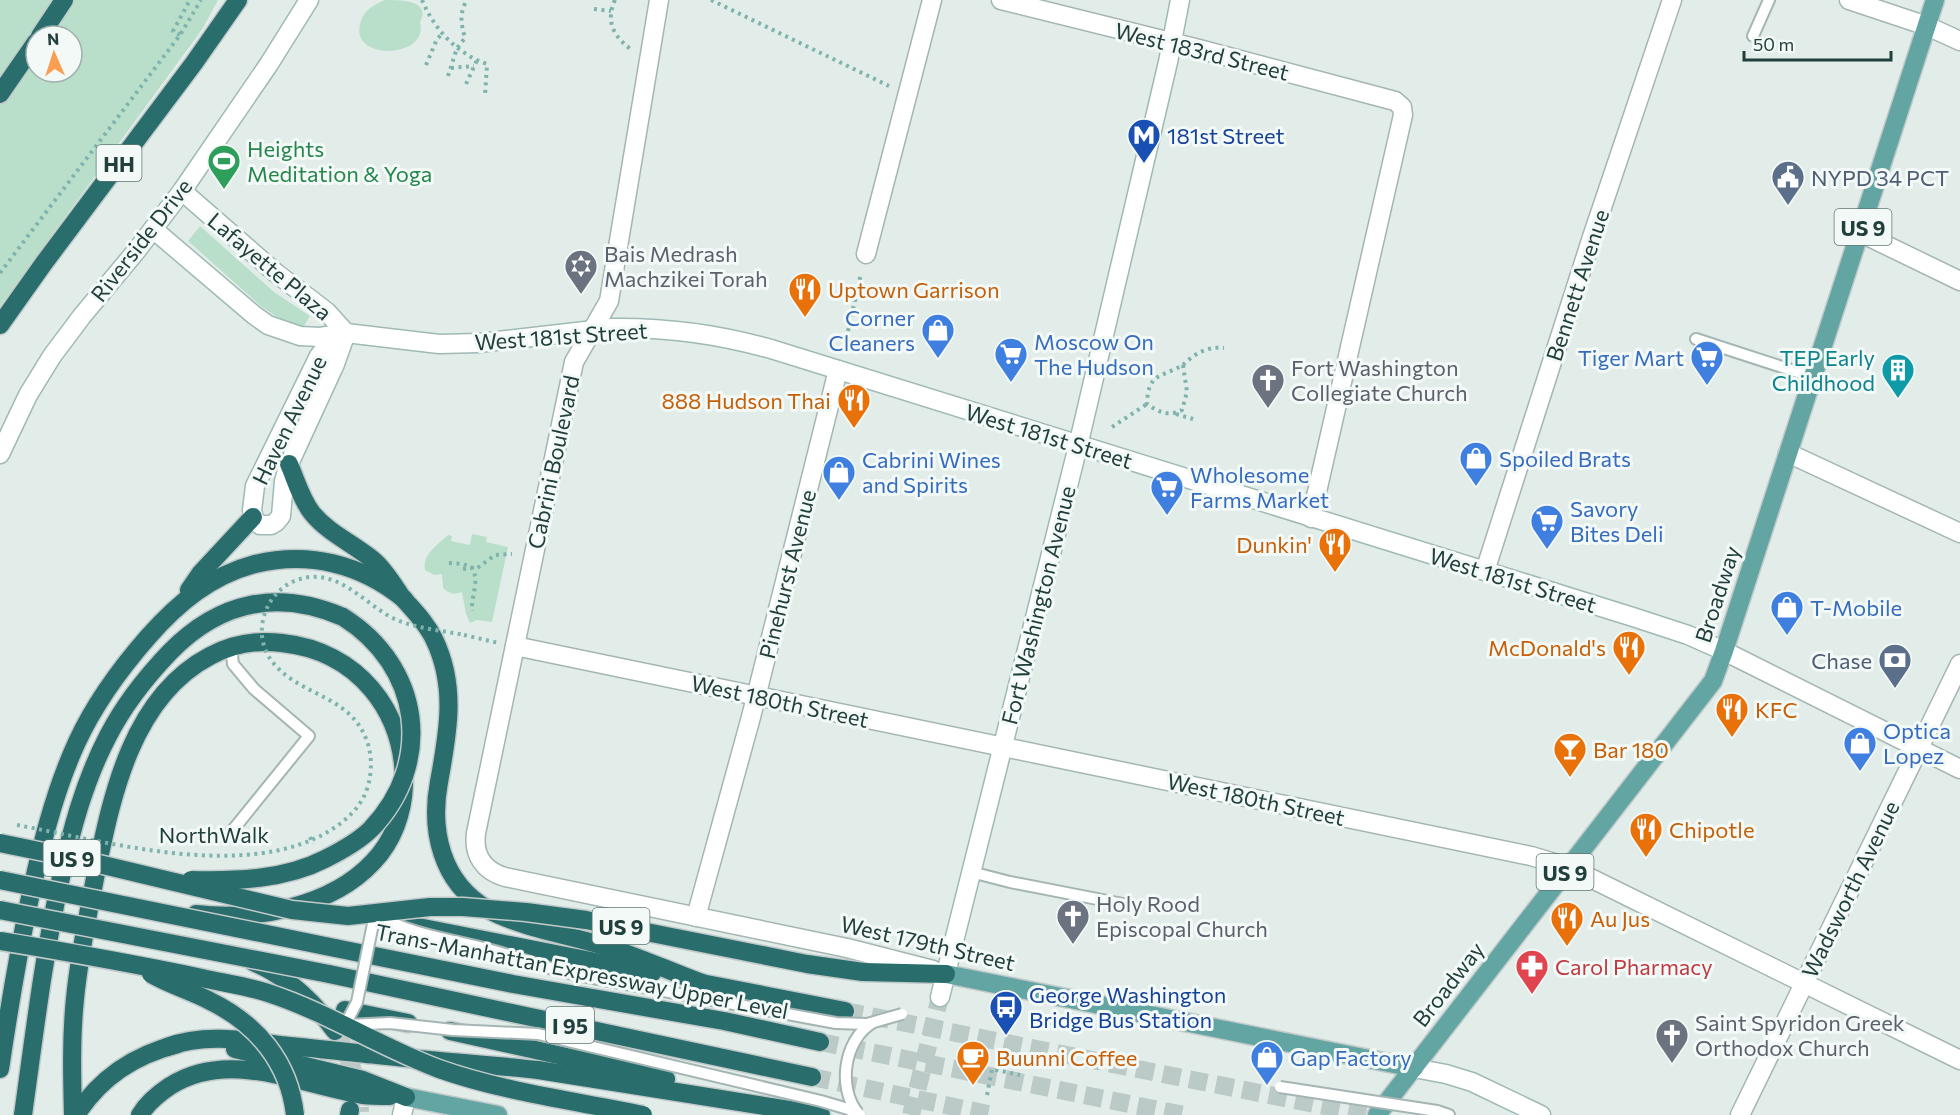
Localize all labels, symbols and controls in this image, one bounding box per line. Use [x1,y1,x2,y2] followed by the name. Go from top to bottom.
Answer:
[1112,16,1292,86] street label: West 183rd Street
[24,24,84,84] north arrow
[1744,24,1891,62] scale bar
[47,29,60,48] text: N
[1753,33,1794,55] text: 50 m
[1126,117,1162,164] metro station icon: 181st Street
[1167,122,1285,149] place label: 181st Street
[247,135,432,187] place label: Heights Meditation & Yoga
[206,143,242,190] sports icon: Heights Meditation & Yoga
[96,145,142,181] road number: HH
[1770,159,1806,206] public building icon: NYPD 34 PCT
[1811,164,1949,191] place label: NYPD 34 PCT
[85,173,197,307] street label: Riverside Drive
[203,206,337,326] street label: Lafayette Plaza
[1540,206,1614,364] street label: Bennett Avenue
[1834,209,1892,245] road number: US 9
[604,240,768,292] place label: Bais Medrash Machzikei Torah
[563,248,599,295] synagogue icon: Bais Medrash Machzikei Torah
[787,271,823,318] restaurant icon: Uptown Garrison
[828,276,1000,303] place label: Uptown Garrison
[829,304,915,356] place label: Corner Cleaners
[920,312,956,359] shop icon: Corner Cleaners
[474,316,648,356] street label: West 181st Street
[1034,328,1154,380] place label: Moscow On The Hudson
[993,336,1029,383] supermarket icon: Moscow On The Hudson
[1689,339,1725,386] supermarket icon: Tiger Mart
[1578,344,1684,371] place label: Tiger Mart
[1772,344,1875,396] place label: TEP Early Childhood
[246,351,332,489] street label: Haven Avenue
[1880,352,1916,399] building icon: TEP Early Childhood
[1291,354,1468,406] place label: Fort Washington Collegiate Church
[1250,362,1286,409] church icon: Fort Washington Collegiate Church
[521,373,585,551] street label: Cabrini Boulevard
[836,382,872,429] restaurant icon: 888 Hudson Thai
[661,387,831,414] place label: 888 Hudson Thai
[962,398,1136,474] street label: West 181st Street
[1458,440,1494,487] shop icon: Spoiled Brats
[1499,445,1631,472] place label: Spoiled Brats
[862,446,1001,498] place label: Cabrini Wines and Spirits
[821,454,857,501] shop icon: Cabrini Wines and Spirits
[1190,461,1329,513] place label: Wholesome Farms Market
[1149,469,1185,516] supermarket icon: Wholesome Farms Market
[995,483,1081,727] street label: Fort Washington Avenue
[753,487,821,661] street label: Pinehurst Avenue
[1570,495,1664,547] place label: Savory Bites Deli
[1529,503,1565,550] supermarket icon: Savory Bites Deli
[1317,526,1353,573] restaurant icon: Dunkin'
[1236,531,1312,558] place label: Dunkin'
[1426,542,1600,618] street label: West 181st Street
[1689,542,1745,646] street label: Broadway
[1769,589,1805,636] shop icon: T-Mobile
[1810,594,1902,621] place label: T-Mobile
[1611,629,1647,676] restaurant icon: McDonald's
[1488,634,1606,661] place label: McDonald's
[1877,642,1913,689] bank icon: Chase
[1811,647,1872,674] place label: Chase
[689,669,871,733] street label: West 180th Street
[1714,691,1750,738] restaurant icon: KFC
[1755,696,1797,723] place label: KFC
[1883,717,1951,769] place label: Optica Lopez
[1842,725,1878,772] shop icon: Optica Lopez
[1552,731,1588,778] bar icon: Bar 180
[1593,736,1669,763] place label: Bar 180
[1165,767,1347,831] street label: West 180th Street
[1795,796,1905,982] street label: Wadsworth Avenue
[1628,811,1664,858] restaurant icon: Chipotle
[1669,816,1755,843] place label: Chipotle
[159,821,269,848] street label: NorthWalk
[44,840,100,876] road number: US 9
[1536,854,1594,890] road number: US 9
[1096,890,1268,942] place label: Holy Rood Episcopal Church
[1055,898,1091,945] church icon: Holy Rood Episcopal Church
[1549,900,1585,947] restaurant icon: Au Jus
[1590,905,1650,932] place label: Au Jus
[592,908,650,944] road number: US 9
[838,910,1018,976] street label: West 179th Street
[373,918,791,1024] street label: Trans-Manhattan Expressway Upper Level
[1407,936,1489,1032] street label: Broadway
[1514,948,1550,995] pharmacy icon: Carol Pharmacy
[1555,953,1713,980] place label: Carol Pharmacy
[1029,981,1226,1033] place label: George Washington Bridge Bus Station
[988,989,1024,1036] bus stop icon: George Washington Bridge Bus Station
[546,1007,594,1043] road number: I 95
[1695,1009,1905,1061] place label: Saint Spyridon Greek Orthodox Church
[1654,1017,1690,1064] church icon: Saint Spyridon Greek Orthodox Church
[955,1039,991,1086] cafe icon: Buunni Coffee
[1249,1039,1285,1086] shop icon: Gap Factory
[996,1044,1137,1071] place label: Buunni Coffee
[1290,1044,1412,1071] place label: Gap Factory

